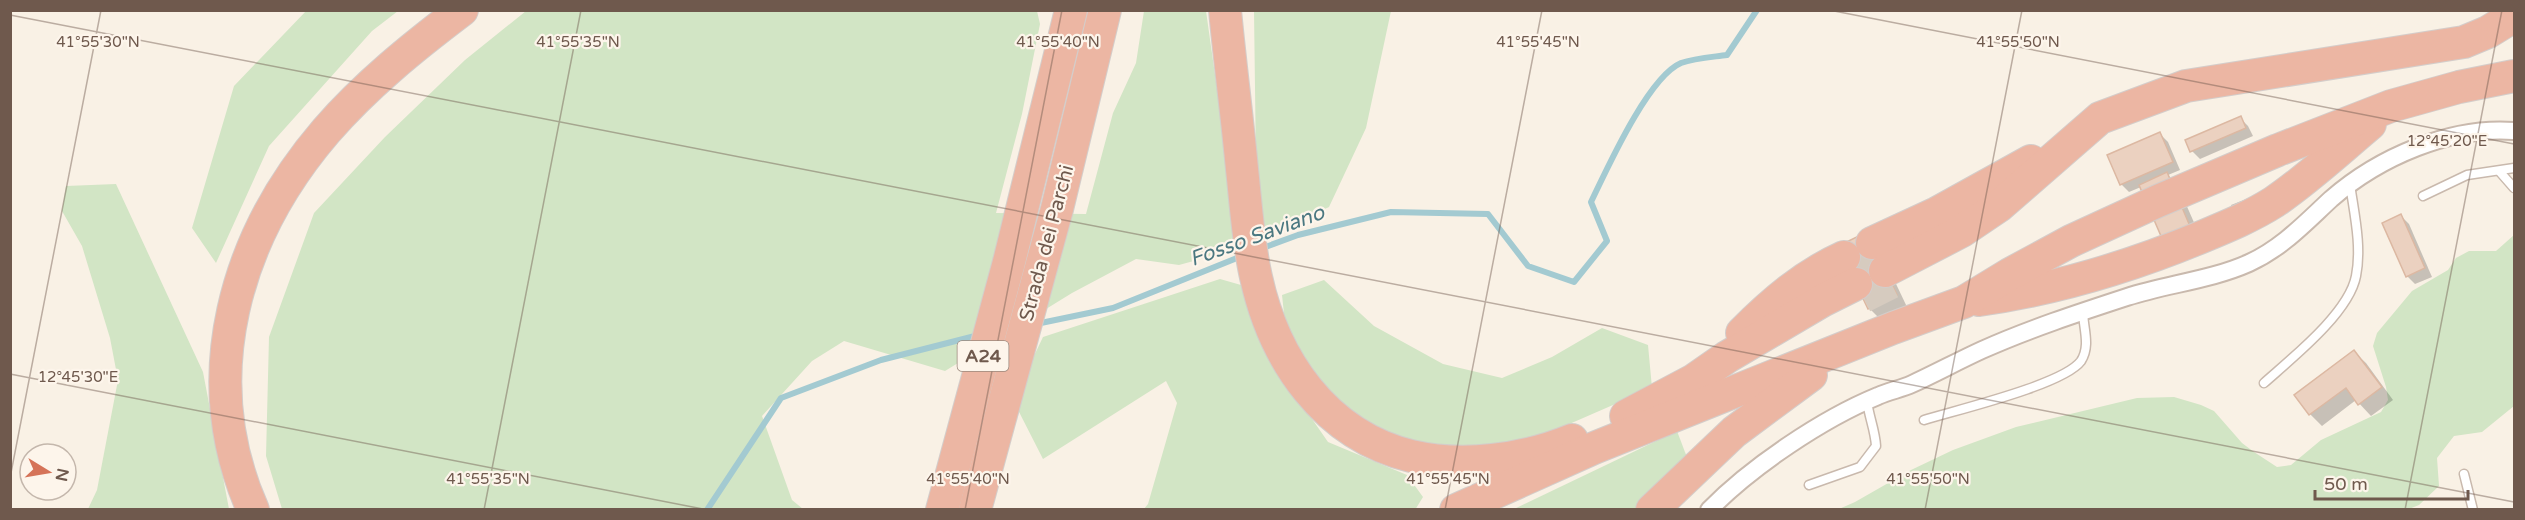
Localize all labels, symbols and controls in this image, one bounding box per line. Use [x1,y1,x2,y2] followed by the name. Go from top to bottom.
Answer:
[56,33,140,51] text: 41°55'30"N
[536,33,620,51] text: 41°55'35"N
[1016,33,1100,51] text: 41°55'40"N
[1496,33,1580,51] text: 41°55'45"N
[1976,33,2060,51] text: 41°55'50"N
[2407,132,2487,150] text: 12°45'20"E
[1015,162,1079,324] street label: Strada dei Parchi
[1186,200,1329,272] water label: Fosso Saviano
[958,341,1008,371] road number: A24
[38,368,118,386] text: 12°45'30"E
[18,442,78,502] north arrow
[2315,463,2468,501] scale bar
[51,466,73,483] text: N
[446,470,530,488] text: 41°55'35"N
[926,470,1010,488] text: 41°55'40"N
[1406,470,1490,488] text: 41°55'45"N
[1886,470,1970,488] text: 41°55'50"N
[2324,473,2368,495] text: 50 m

